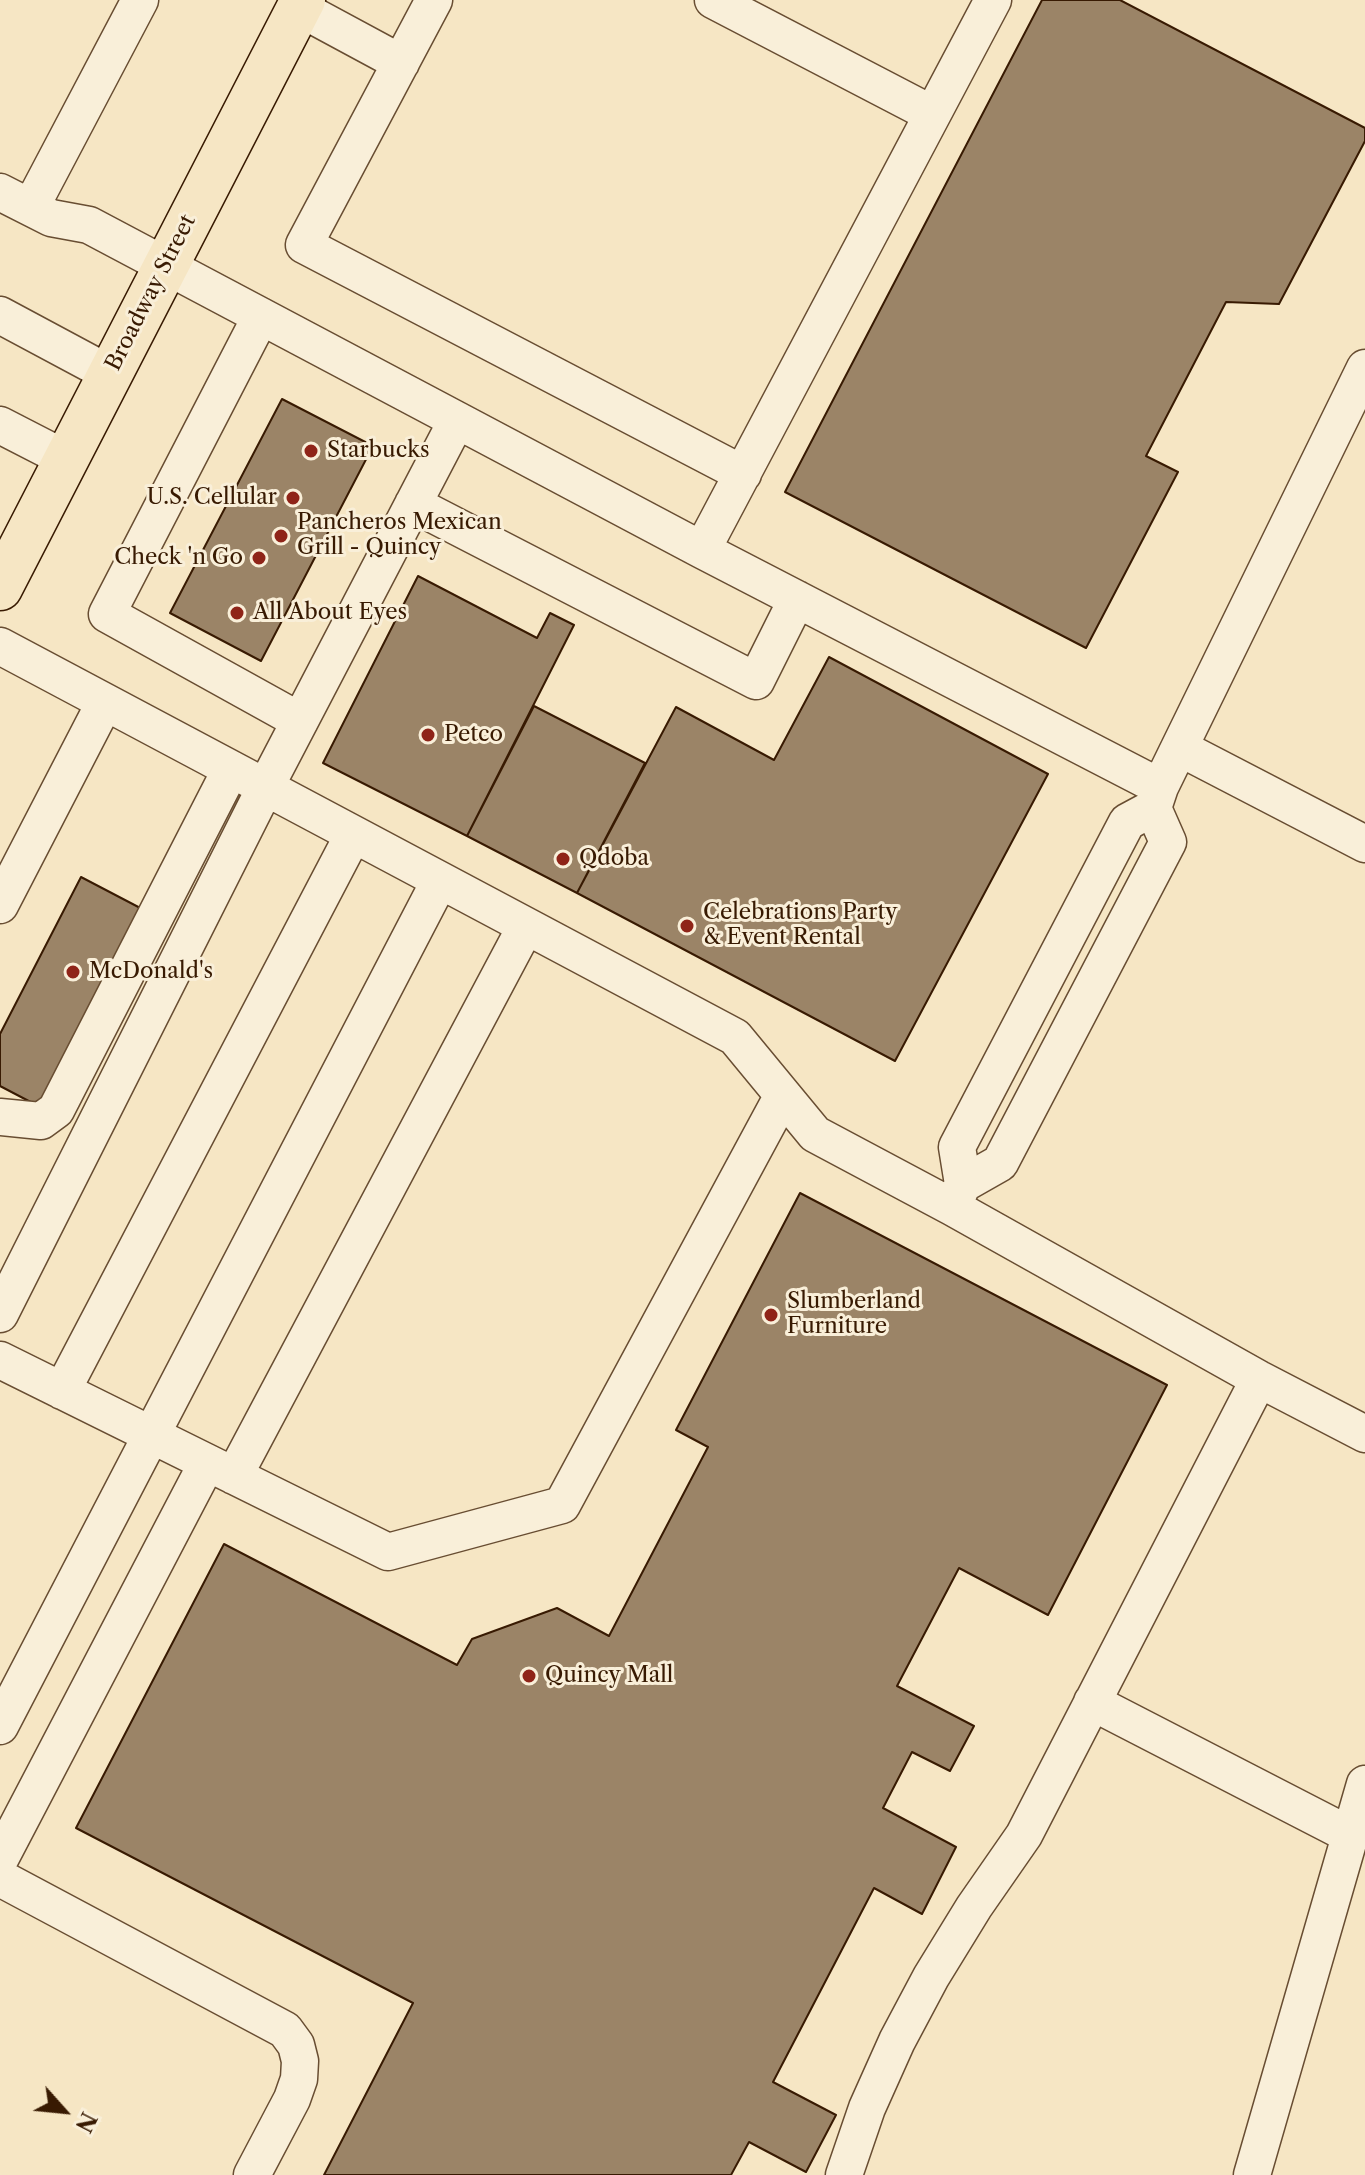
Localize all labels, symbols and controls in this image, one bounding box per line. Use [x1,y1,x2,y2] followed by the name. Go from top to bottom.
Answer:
[100,211,202,375] street label: Broadway Street
[327,438,429,464] place label: Starbucks
[302,442,320,460] marker: Starbucks
[147,485,277,511] place label: U.S. Cellular
[284,489,302,507] marker: U.S. Cellular
[297,510,502,562] place label: Pancheros Mexican Grill - Quincy
[272,527,290,545] marker: Pancheros Mexican Grill - Quincy
[114,545,243,571] place label: Check 'n Go
[250,549,268,567] marker: Check 'n Go
[253,600,407,626] place label: All About Eyes
[228,604,246,622] marker: All About Eyes
[444,722,503,748] place label: Petco
[419,726,437,744] marker: Petco
[579,846,649,872] place label: Qdoba
[554,850,572,868] marker: Qdoba
[703,900,897,952] place label: Celebrations Party & Event Rental
[678,917,696,935] marker: Celebrations Party & Event Rental
[89,959,213,985] place label: McDonald's
[64,963,82,981] marker: McDonald's
[787,1289,921,1340] place label: Slumberland Furniture
[762,1306,780,1324] marker: Slumberland Furniture
[545,1663,673,1689] place label: Quincy Mall
[520,1667,538,1685] marker: Quincy Mall
[24,2071,104,2151] north arrow
[69,2107,102,2137] text: N

